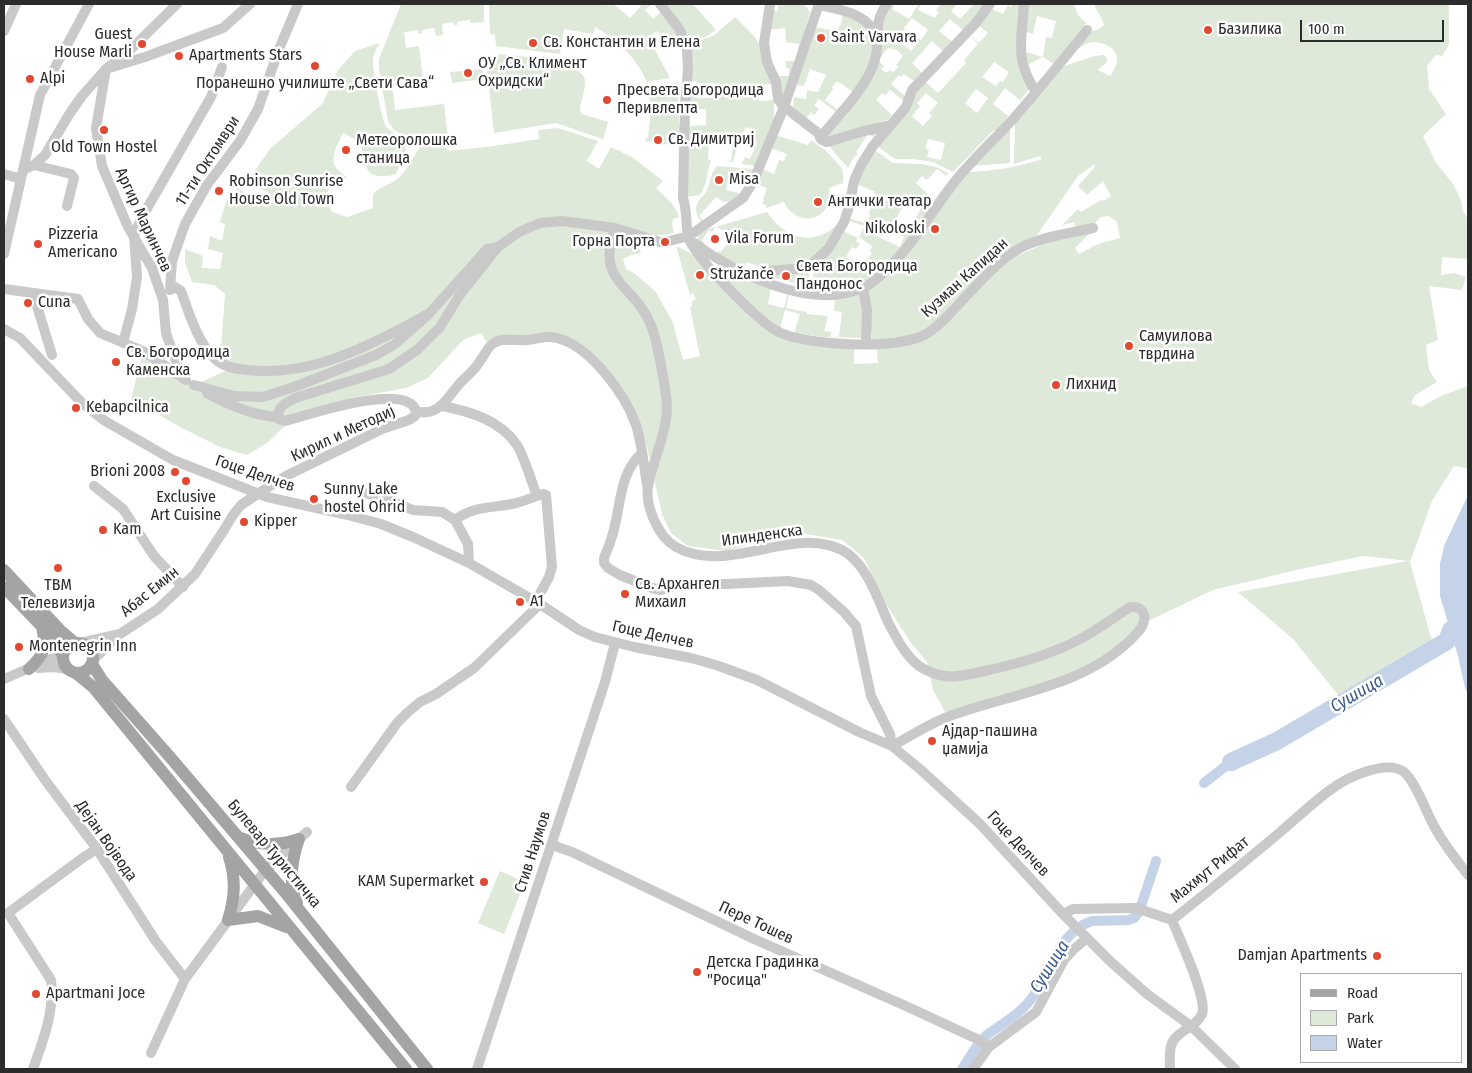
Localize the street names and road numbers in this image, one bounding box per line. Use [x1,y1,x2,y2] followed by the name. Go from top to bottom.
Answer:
[172,112,244,210] street label: 11-ти Октомври
[110,165,176,275] street label: Аргир Маринчев
[918,234,1012,322] street label: Кузман Капидан
[288,402,398,466] street label: Кирил и Методиј
[213,451,297,497] street label: Гоце Делчев
[720,521,804,551] street label: Илинденска
[117,563,183,621] street label: Абас Емин
[610,617,696,653] street label: Гоце Делчев
[223,796,325,912] street label: Булевар Туристичка
[71,797,141,885] street label: Дејан Војвода
[983,807,1053,881] street label: Гоце Делчев
[511,809,555,895] street label: Стив Наумов
[1167,832,1253,908] street label: Махмут Рифат
[716,897,796,949] street label: Пере Тошев

